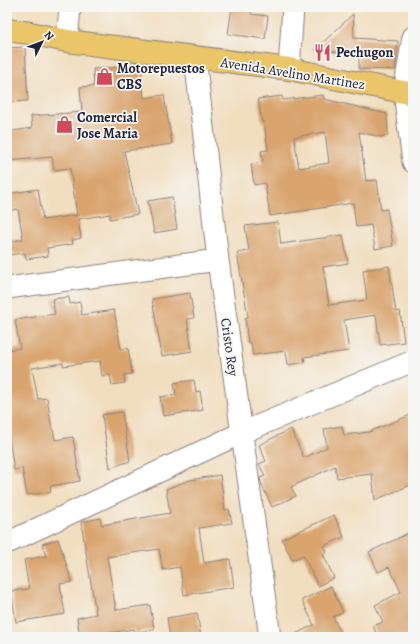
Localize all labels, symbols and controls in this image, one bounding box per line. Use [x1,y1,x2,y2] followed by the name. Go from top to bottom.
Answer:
[22,22,62,62] north arrow
[41,28,57,44] text: N
[313,42,333,62] restaurant icon: Pechugon
[336,43,394,62] place label: Pechugon
[218,53,367,94] street label: Avenida Avelino Martinez
[117,59,205,94] place label: Motorepuestos CBS
[94,66,114,86] shop icon: Motorepuestos CBS
[77,108,138,143] place label: Comercial Jose Maria
[54,115,74,135] shop icon: Comercial Jose Maria
[216,317,243,378] street label: Cristo Rey

